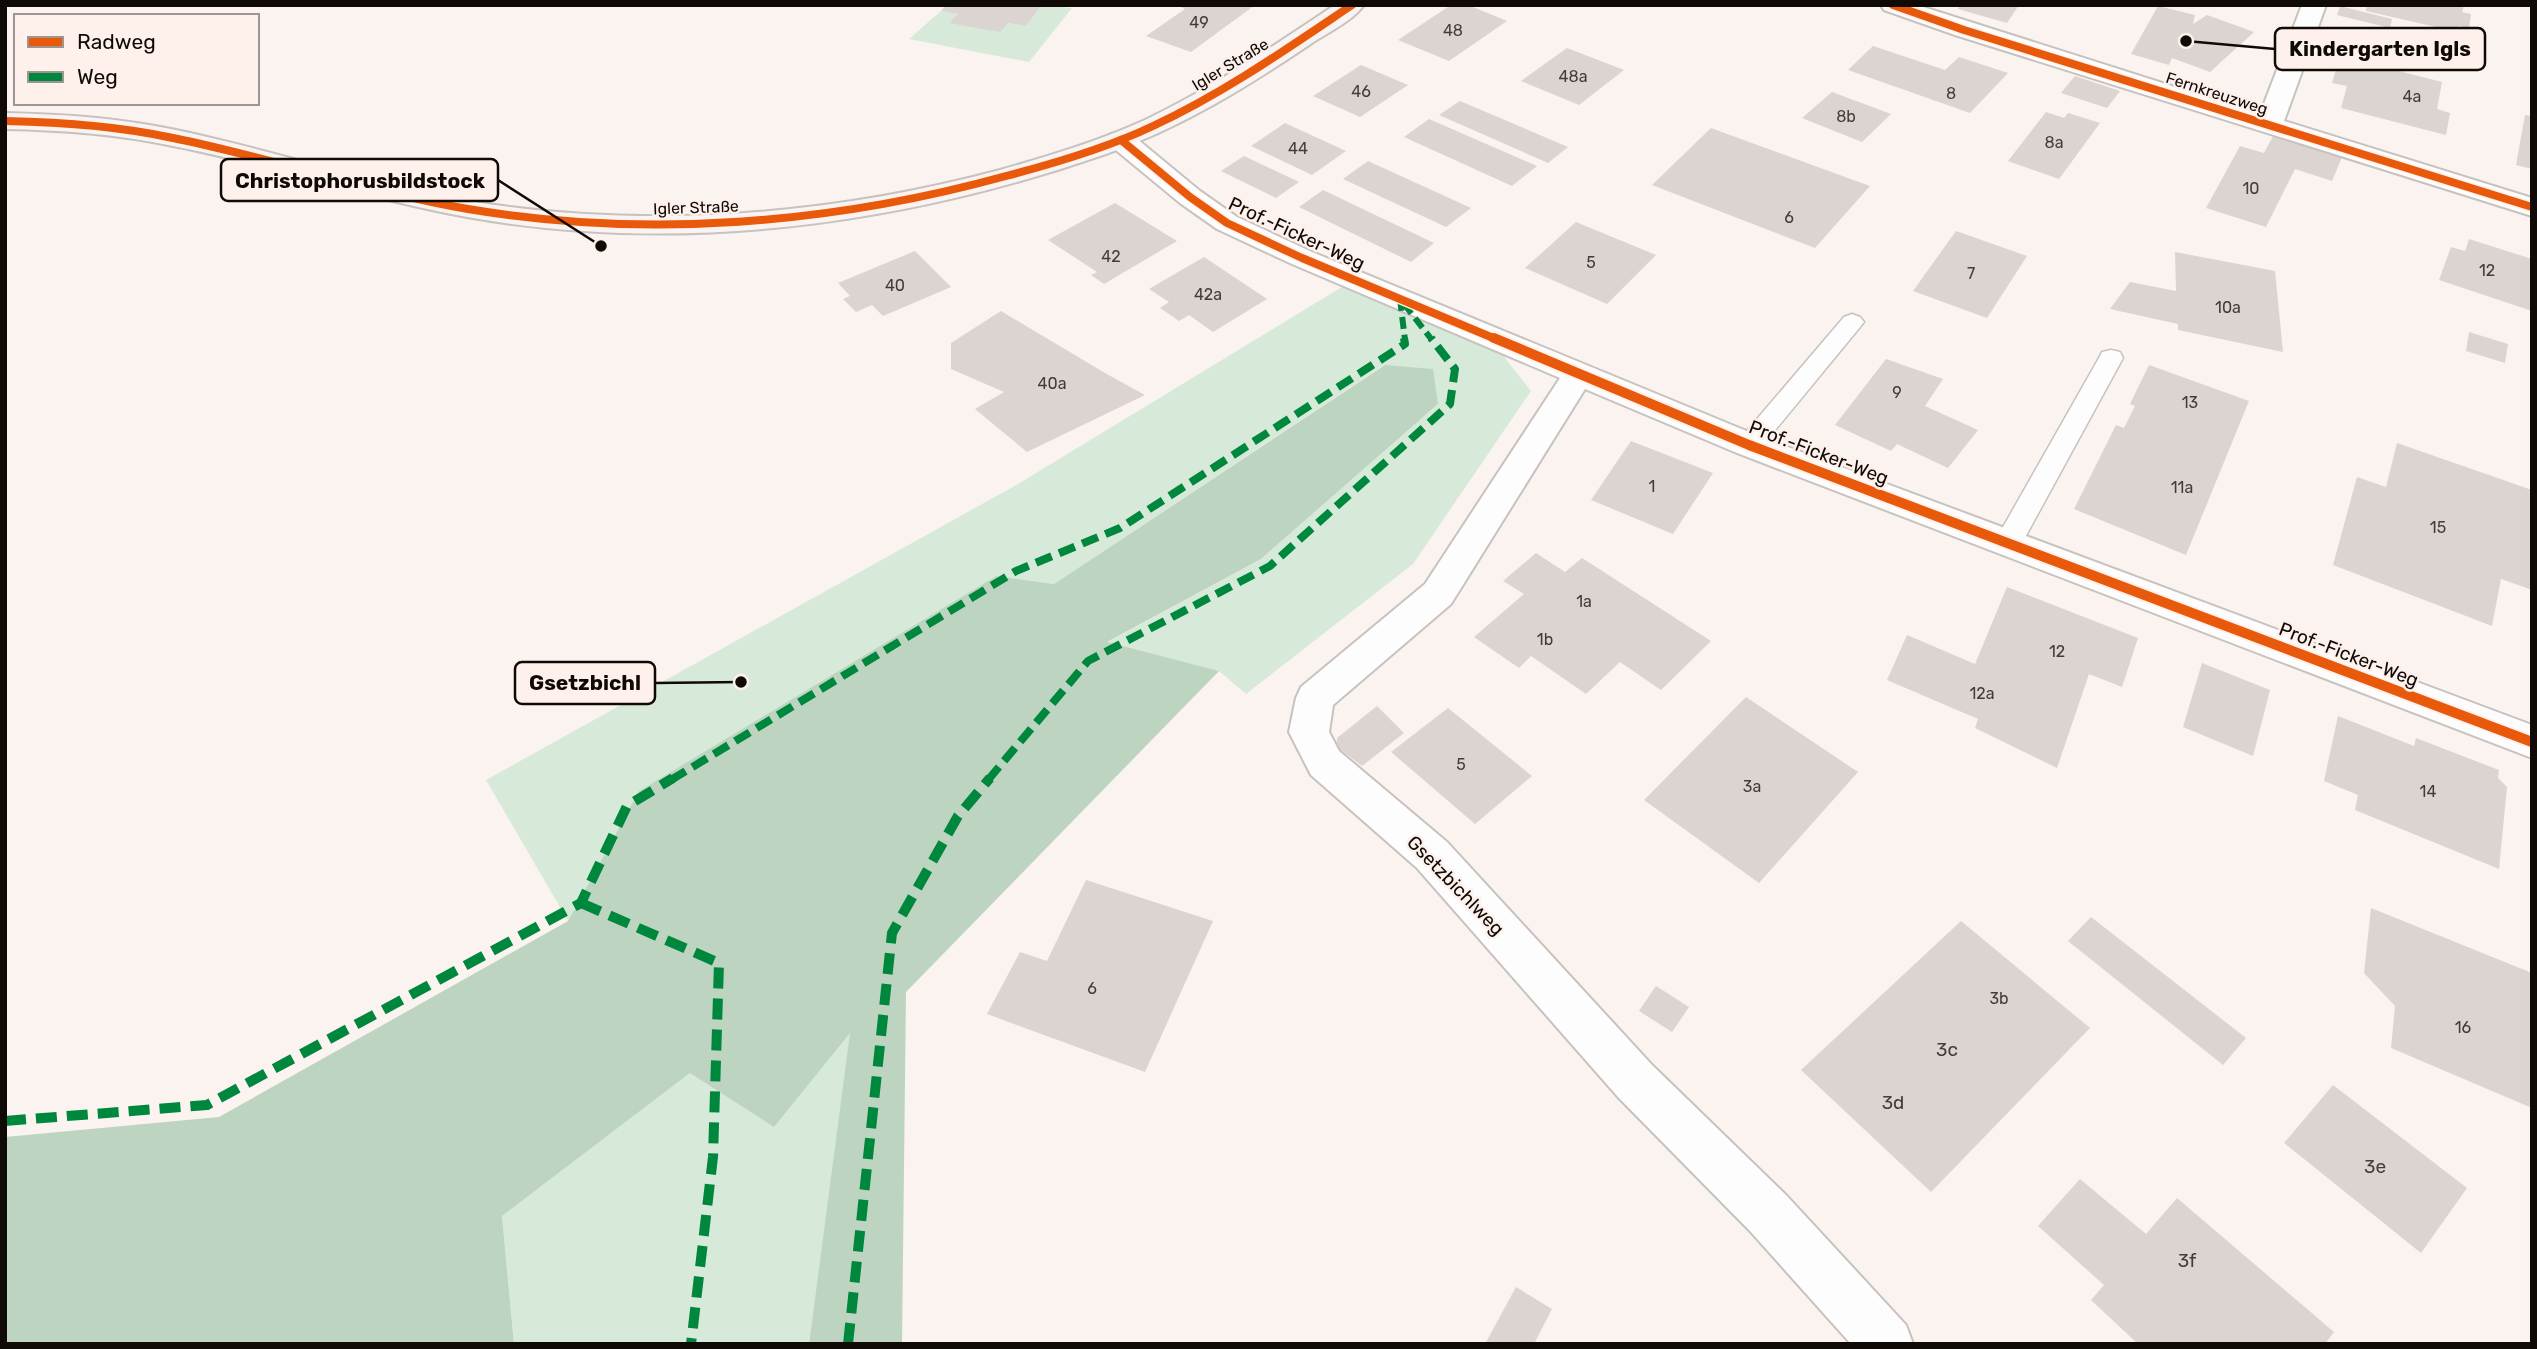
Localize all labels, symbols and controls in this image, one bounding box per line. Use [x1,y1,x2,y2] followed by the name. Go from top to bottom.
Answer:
[1189,13,1209,32] house number: 49
[14,14,259,105] legend
[1443,21,1463,40] house number: 48
[2275,28,2485,70] callout: Kindergarten Igls
[77,29,156,54] text: Radweg
[1189,34,1272,95] street label: Igler Straße
[2289,36,2471,61] text: Kindergarten Igls
[77,64,118,89] text: Weg
[1559,67,1587,86] house number: 48a
[2164,68,2270,119] street label: Fernkreuzweg
[1351,82,1371,101] house number: 46
[1946,84,1956,103] house number: 8
[2403,87,2421,106] house number: 4a
[1836,107,1856,126] house number: 8b
[2044,133,2064,152] house number: 8a
[1288,139,1308,158] house number: 44
[221,159,498,201] callout: Christophorusbildstock
[235,168,486,193] text: Christophorusbildstock
[2242,179,2260,198] house number: 10
[1225,192,1369,275] street label: Prof.-Ficker-Weg
[653,197,739,218] street label: Igler Straße
[1784,208,1794,227] house number: 6
[1101,247,1121,266] house number: 42
[1586,253,1596,272] house number: 5
[2479,261,2495,280] house number: 12
[1967,264,1975,283] house number: 7
[885,276,905,295] house number: 40
[1194,285,1222,304] house number: 42a
[2215,298,2241,317] house number: 10a
[1038,374,1066,393] house number: 40a
[1892,383,1902,402] house number: 9
[2182,393,2198,412] house number: 13
[1746,415,1892,490] street label: Prof.-Ficker-Weg
[1649,477,1655,496] house number: 1
[2171,478,2193,497] house number: 11a
[2430,518,2446,537] house number: 15
[1576,592,1592,611] house number: 1a
[2276,617,2422,692] street label: Prof.-Ficker-Weg
[1537,630,1553,649] house number: 1b
[2049,642,2065,661] house number: 12
[515,662,655,704] callout: Gsetzbichl
[529,670,641,695] text: Gsetzbichl
[1969,684,1995,703] house number: 12a
[1456,755,1466,774] house number: 5
[1743,777,1761,796] house number: 3a
[2420,782,2436,801] house number: 14
[1402,831,1509,940] street label: Gsetzbichlweg
[1087,979,1097,998] house number: 6
[1989,989,2009,1008] house number: 3b
[2455,1018,2472,1037] house number: 16
[1936,1038,1958,1061] house number: 3c
[1882,1091,1904,1114] house number: 3d
[2364,1155,2386,1178] house number: 3e
[2178,1249,2197,1272] house number: 3f

